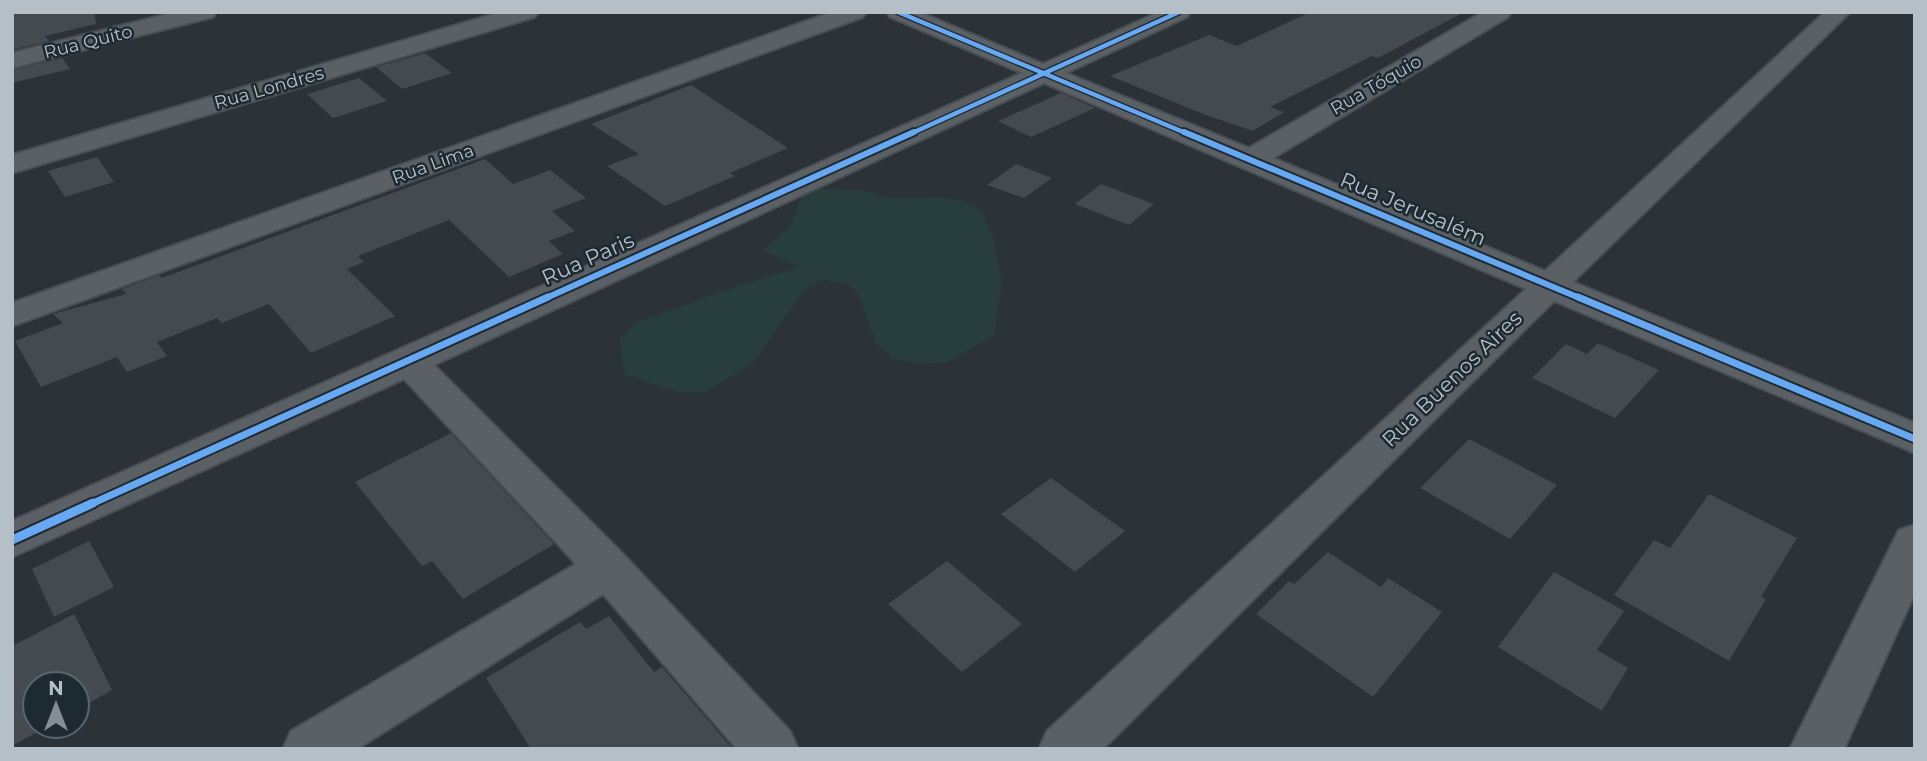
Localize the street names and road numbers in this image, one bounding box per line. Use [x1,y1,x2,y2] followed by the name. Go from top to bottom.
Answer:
[41,20,135,64] street label: Rua Quito
[1327,50,1425,120] street label: Rua Tóquio
[212,62,327,114] street label: Rua Londres
[389,139,477,189] street label: Rua Lima
[1336,167,1490,251] street label: Rua Jerusalém
[538,227,638,290] street label: Rua Paris
[1377,305,1527,452] street label: Rua Buenos Aires

